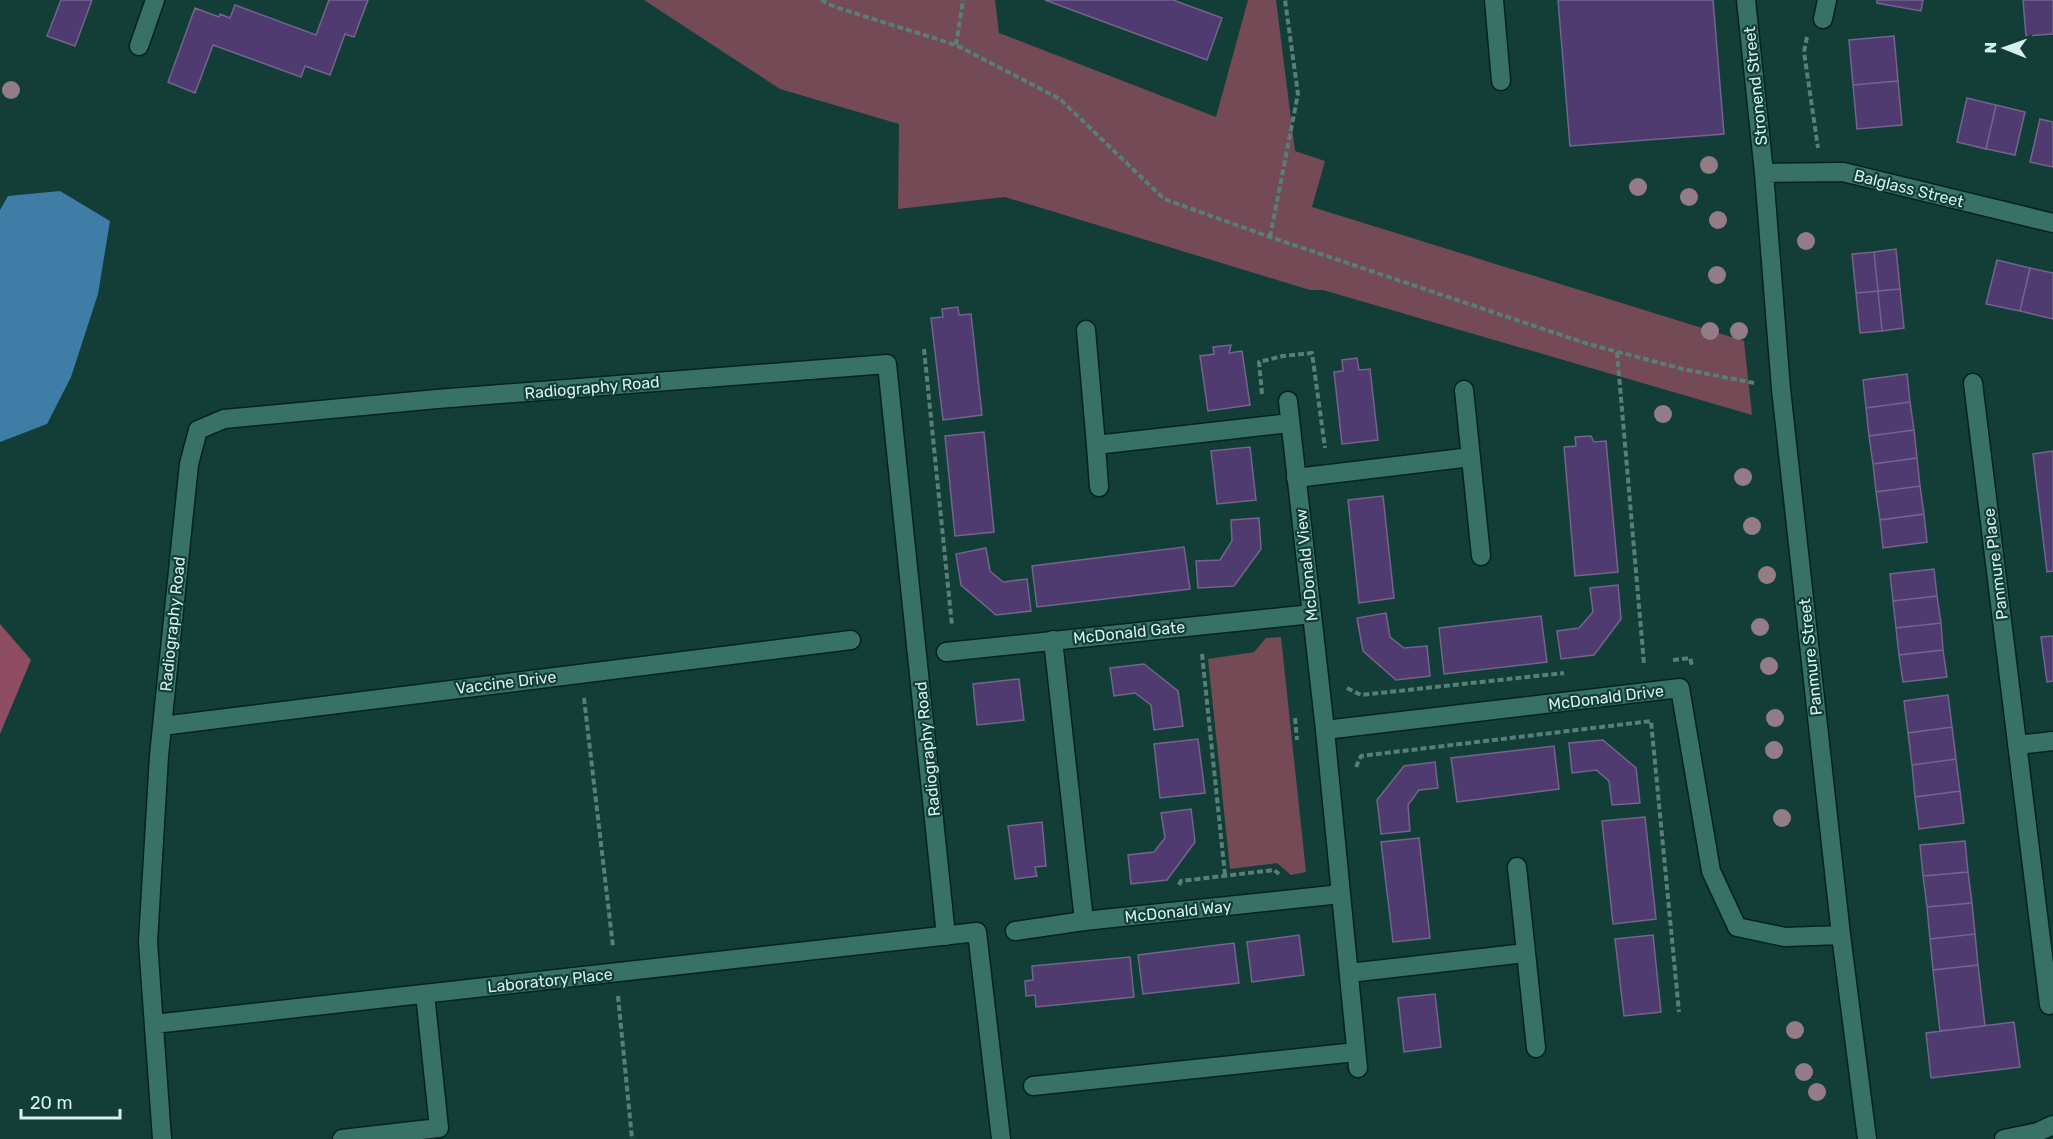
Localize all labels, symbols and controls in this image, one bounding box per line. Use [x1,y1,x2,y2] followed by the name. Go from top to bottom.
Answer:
[1975,18,2035,78] north arrow
[1740,26,1771,146] street label: Stronend Street
[1981,42,2000,54] text: N
[1852,166,1966,211] street label: Balglass Street
[524,372,660,403] street label: Radiography Road
[1979,507,2012,621] street label: Panmure Place
[1291,508,1322,622] street label: McDonald View
[156,556,189,692] street label: Radiography Road
[1795,597,1826,716] street label: Panmure Street
[1072,617,1186,648] street label: McDonald Gate
[455,667,557,698] street label: Vaccine Drive
[911,681,944,817] street label: Radiography Road
[1547,681,1665,714] street label: McDonald Drive
[1124,896,1233,927] street label: McDonald Way
[486,964,614,997] street label: Laboratory Place
[21,1082,120,1120] scale bar
[30,1092,72,1114] text: 20 m

